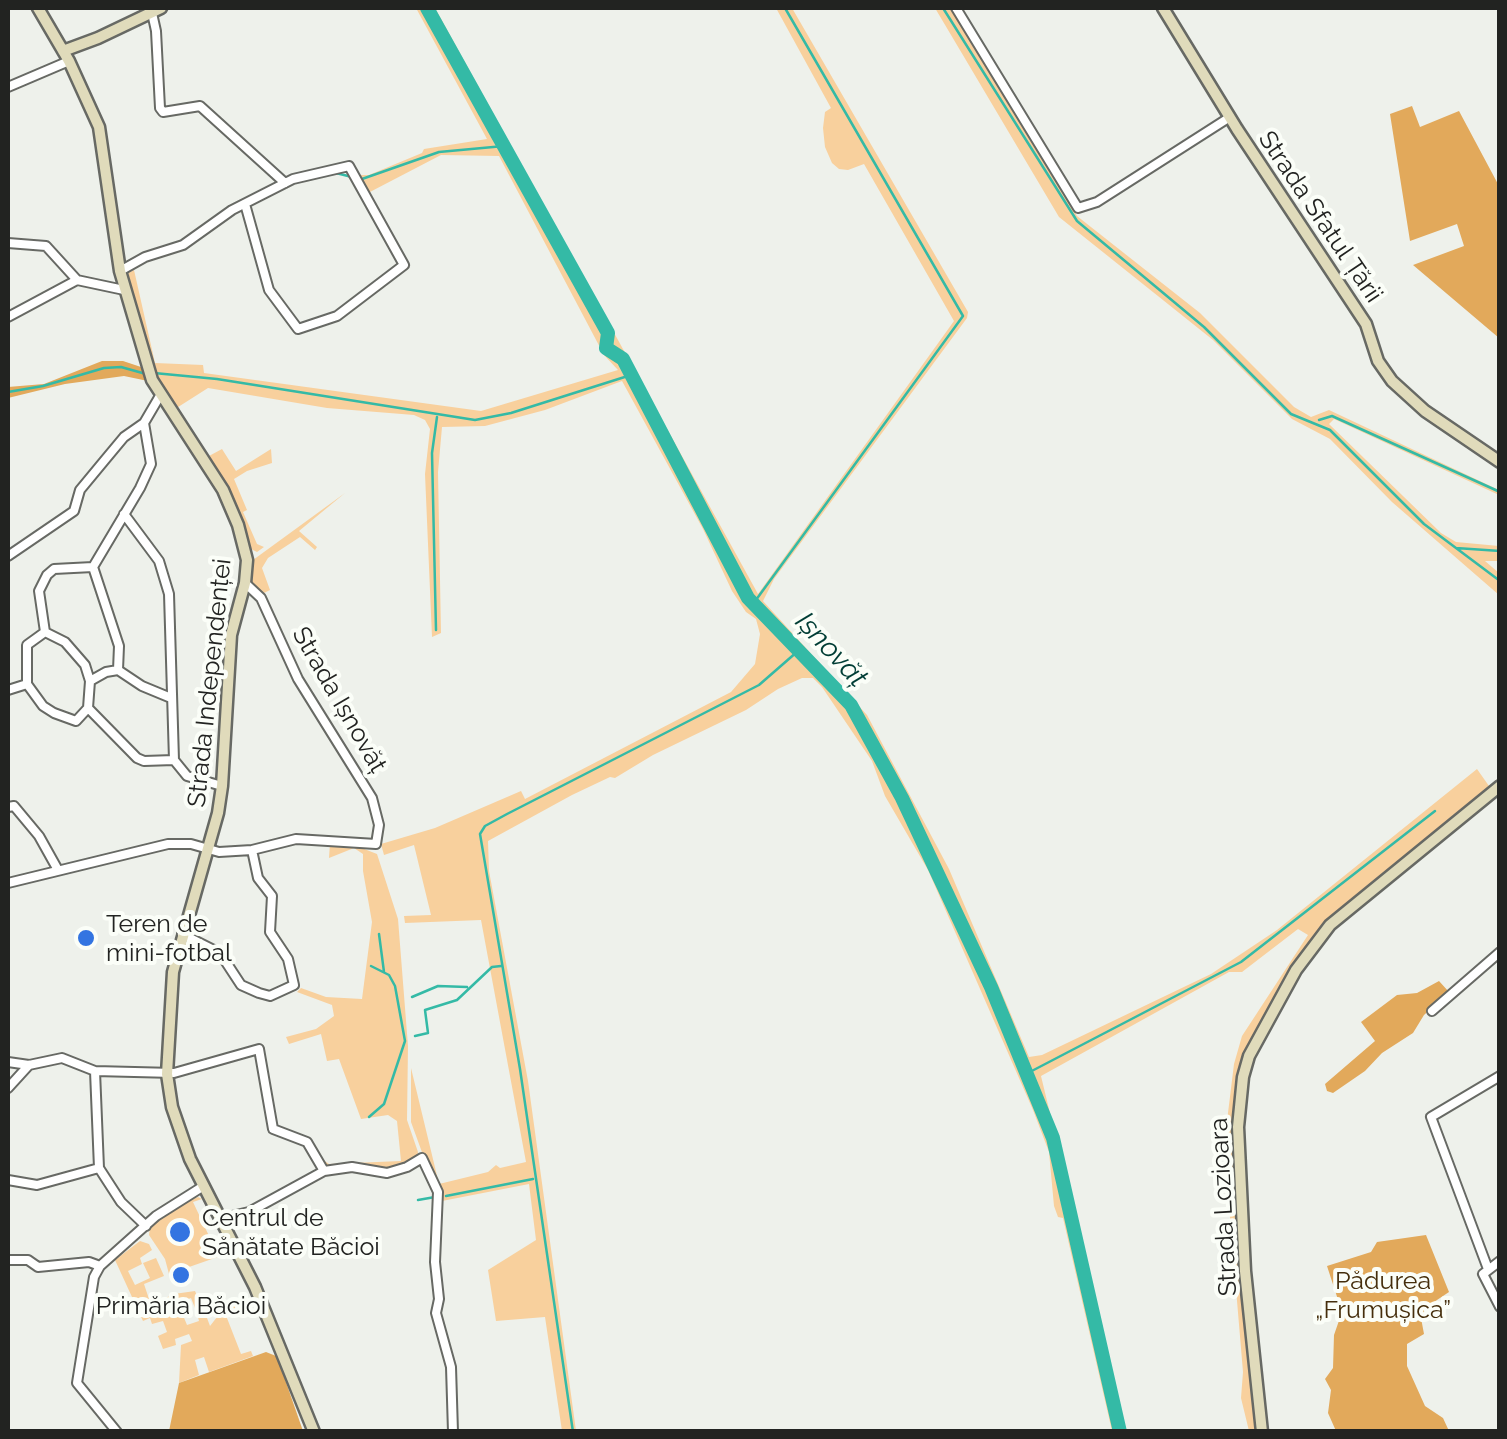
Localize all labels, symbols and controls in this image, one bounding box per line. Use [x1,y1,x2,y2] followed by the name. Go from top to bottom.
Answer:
[1252,126,1388,308] street label: Strada Sfatul Țării
[182,557,238,809] street label: Strada Independenței
[788,606,874,694] water label: Ișnovăț
[285,622,393,778] street label: Strada Ișnovăț
[106,909,232,968] place label: Teren de mini-fotbal
[75,927,97,949] marker: Teren de mini-fotbal
[1204,1117,1244,1297] street label: Strada Lozioara
[202,1203,380,1262] place label: Centrul de Sănătate Băcioi
[167,1219,193,1245] marker: Centrul de Sănătate Băcioi
[170,1264,192,1286] marker: Primăria Băcioi
[1315,1266,1451,1325] park label: Pădurea „Frumușica”
[96,1291,266,1321] place label: Primăria Băcioi

